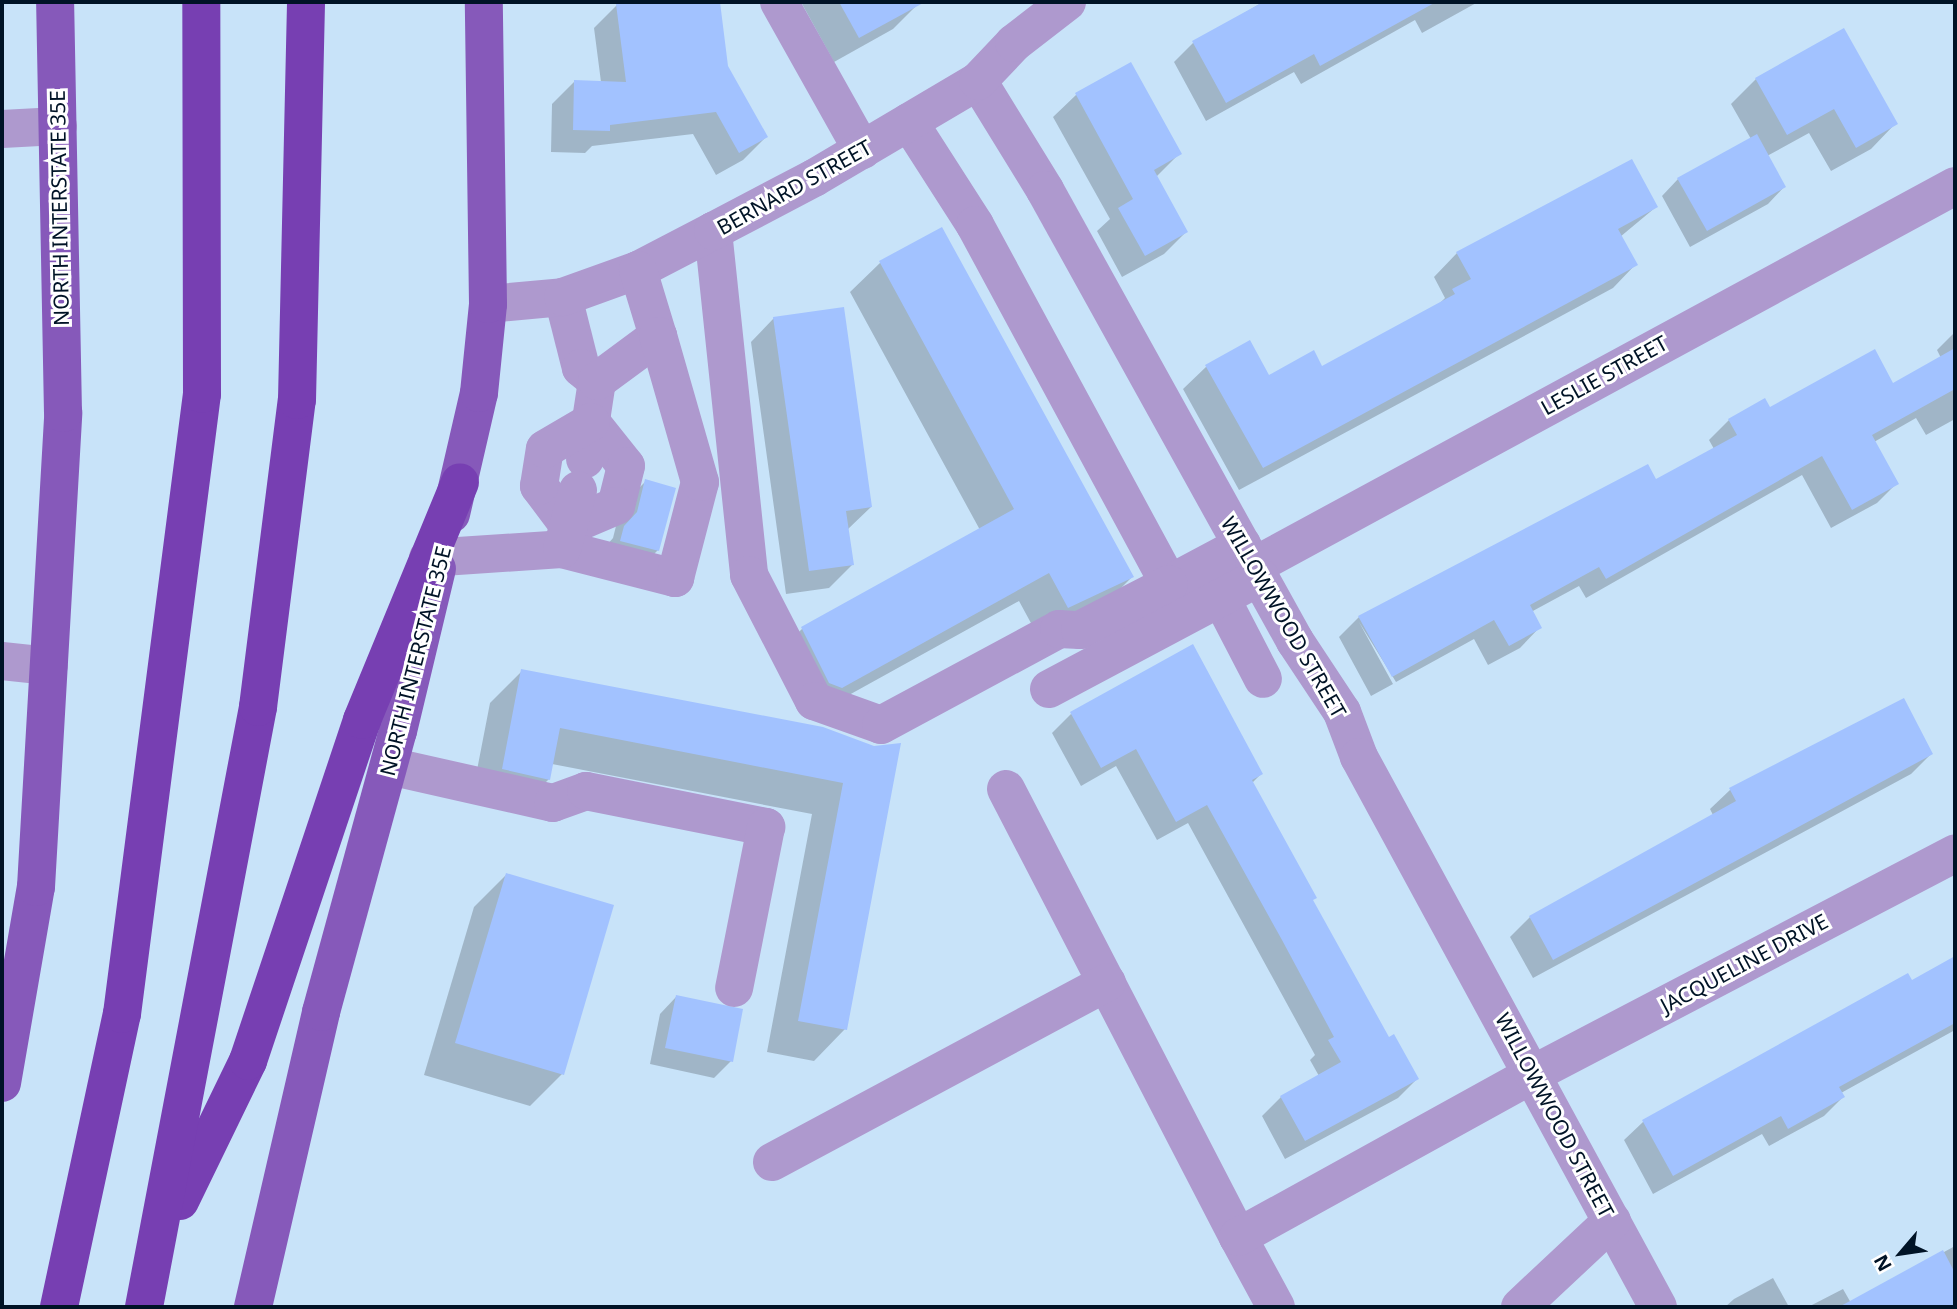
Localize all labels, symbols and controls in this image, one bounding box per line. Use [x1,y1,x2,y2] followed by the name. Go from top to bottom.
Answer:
[44,90,74,326] street label: NORTH INTERSTATE 35E
[712,134,876,240] street label: BERNARD STREET
[1536,330,1672,420] street label: LESLIE STREET
[1216,512,1352,722] street label: WILLOWWOOD STREET
[374,544,456,778] street label: NORTH INTERSTATE 35E
[1656,908,1832,1018] street label: JACQUELINE DRIVE
[1490,1008,1620,1222] street label: WILLOWWOOD STREET
[1866,1218,1936,1288] north arrow
[1868,1250,1898,1276] text: N

